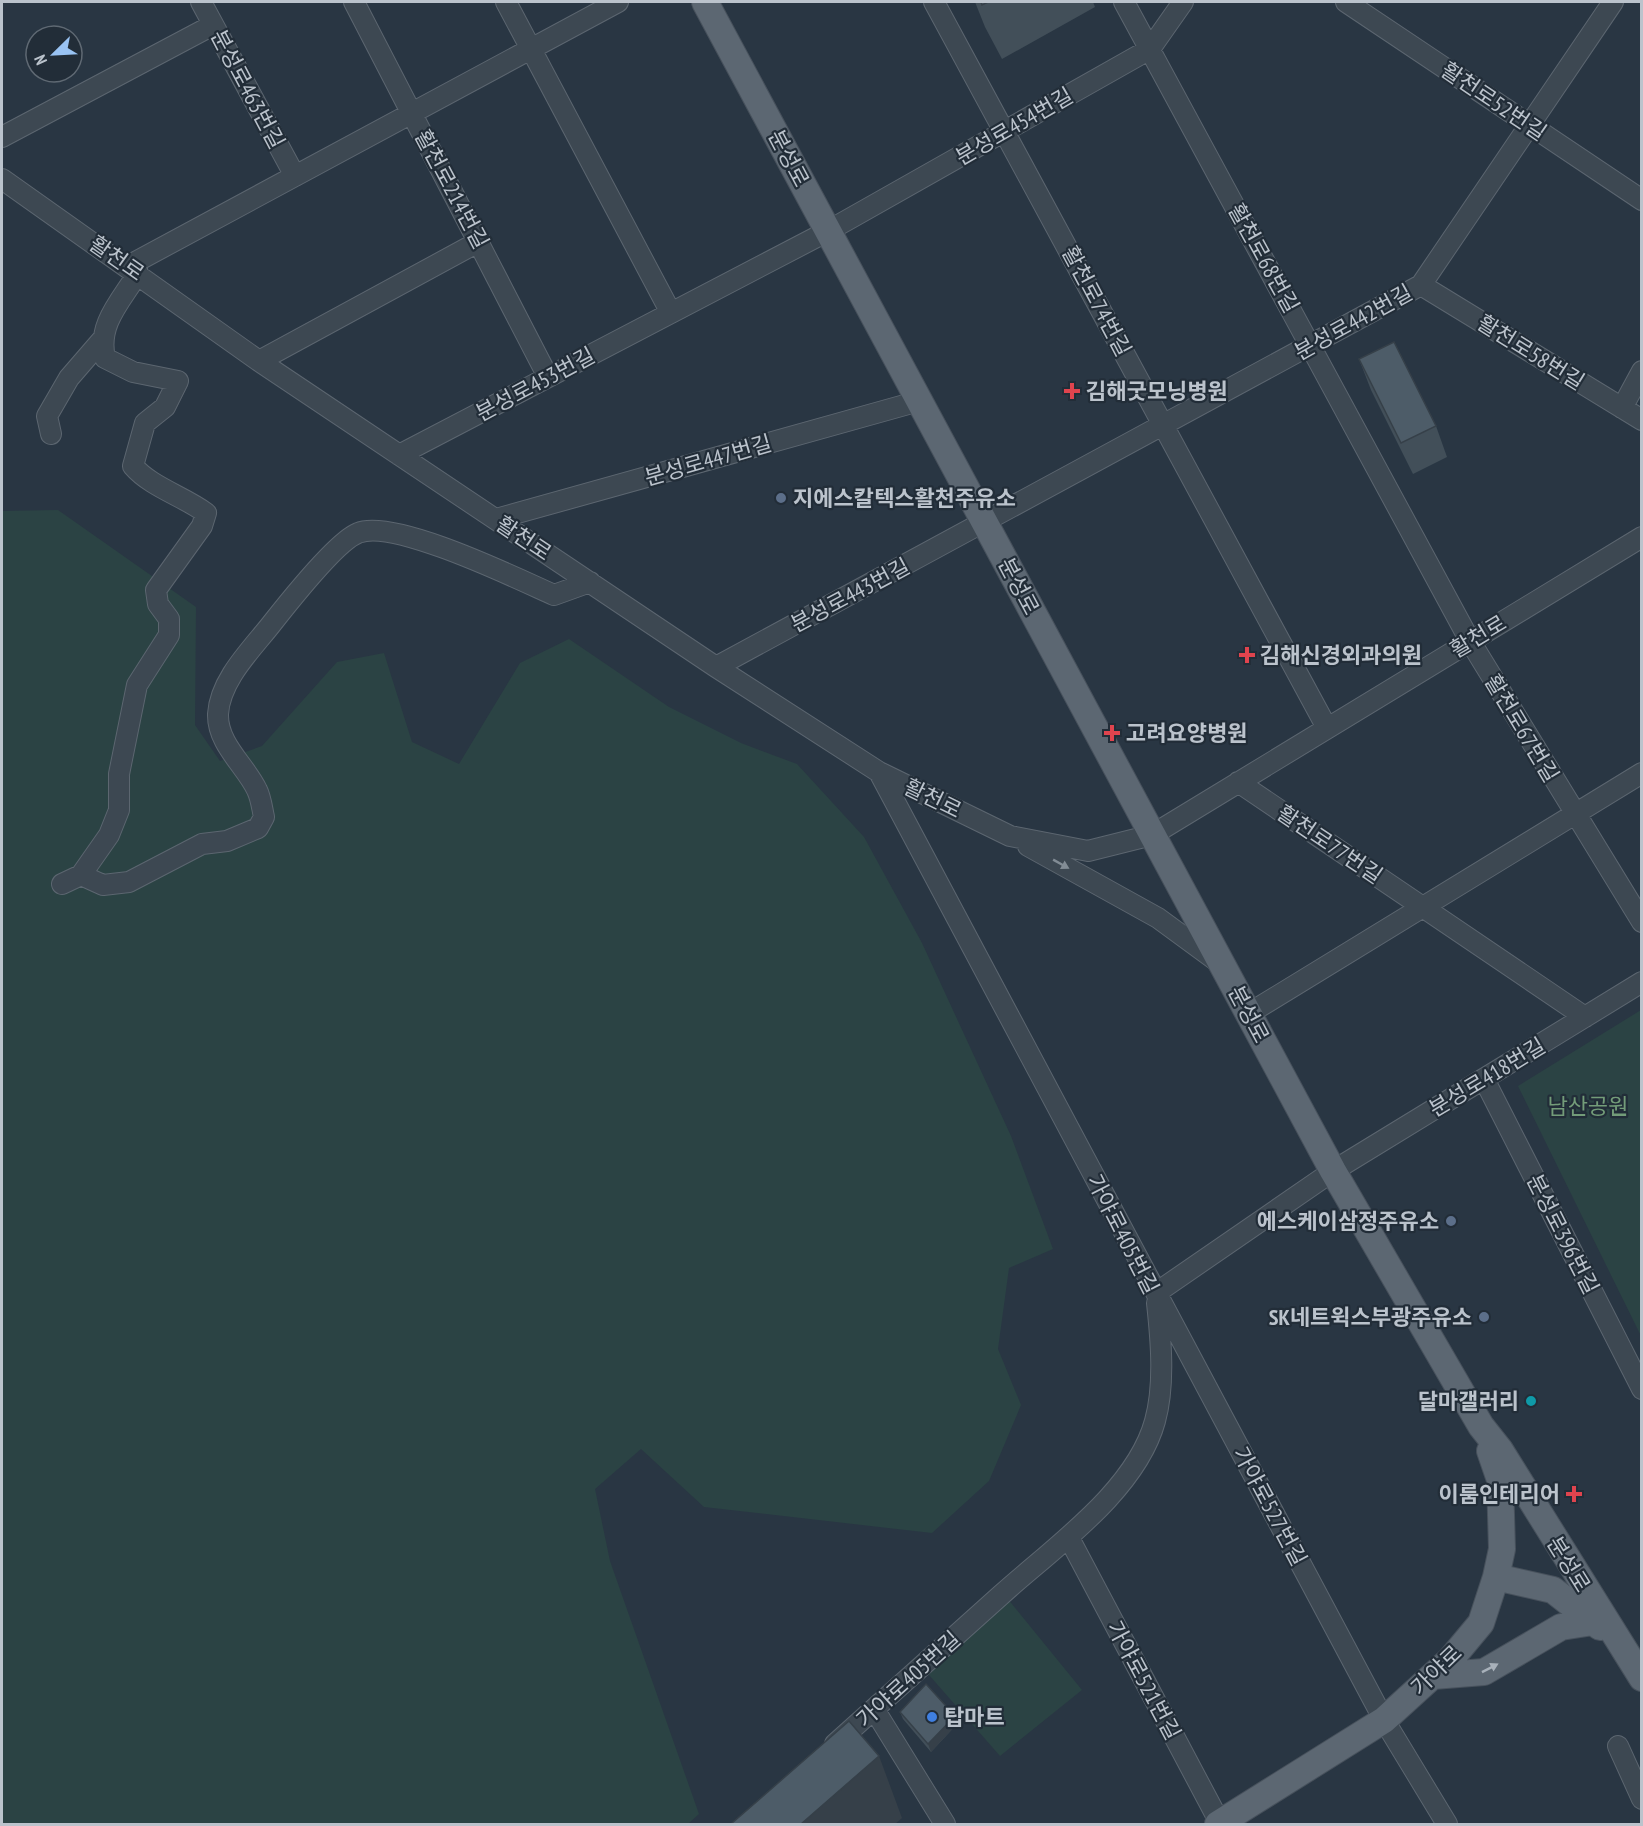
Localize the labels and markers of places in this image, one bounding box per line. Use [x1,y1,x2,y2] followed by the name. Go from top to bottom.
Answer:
[1086,377,1228,405] place label: 김해굿모닝병원
[1063,382,1081,400] marker: 김해굿모닝병원
[793,484,1016,512] place label: 지에스칼텍스활천주유소
[774,491,788,505] marker: 지에스칼텍스활천주유소
[1260,641,1422,669] place label: 김해신경외과의원
[1238,646,1256,664] marker: 김해신경외과의원
[1126,719,1247,747] place label: 고려요양병원
[1103,724,1121,742] marker: 고려요양병원
[1257,1207,1439,1235] place label: 에스케이삼정주유소
[1444,1214,1458,1228] marker: 에스케이삼정주유소
[1269,1303,1472,1331] place label: SK네트윅스부광주유소
[1477,1310,1491,1324] marker: SK네트윅스부광주유소
[1418,1387,1519,1415] place label: 달마갤러리
[1524,1394,1538,1408] marker: 달마갤러리
[1439,1480,1560,1508] place label: 이룸인테리어
[1565,1485,1583,1503] marker: 이룸인테리어
[944,1703,1005,1731] place label: 탑마트
[925,1710,939,1724] marker: 탑마트

